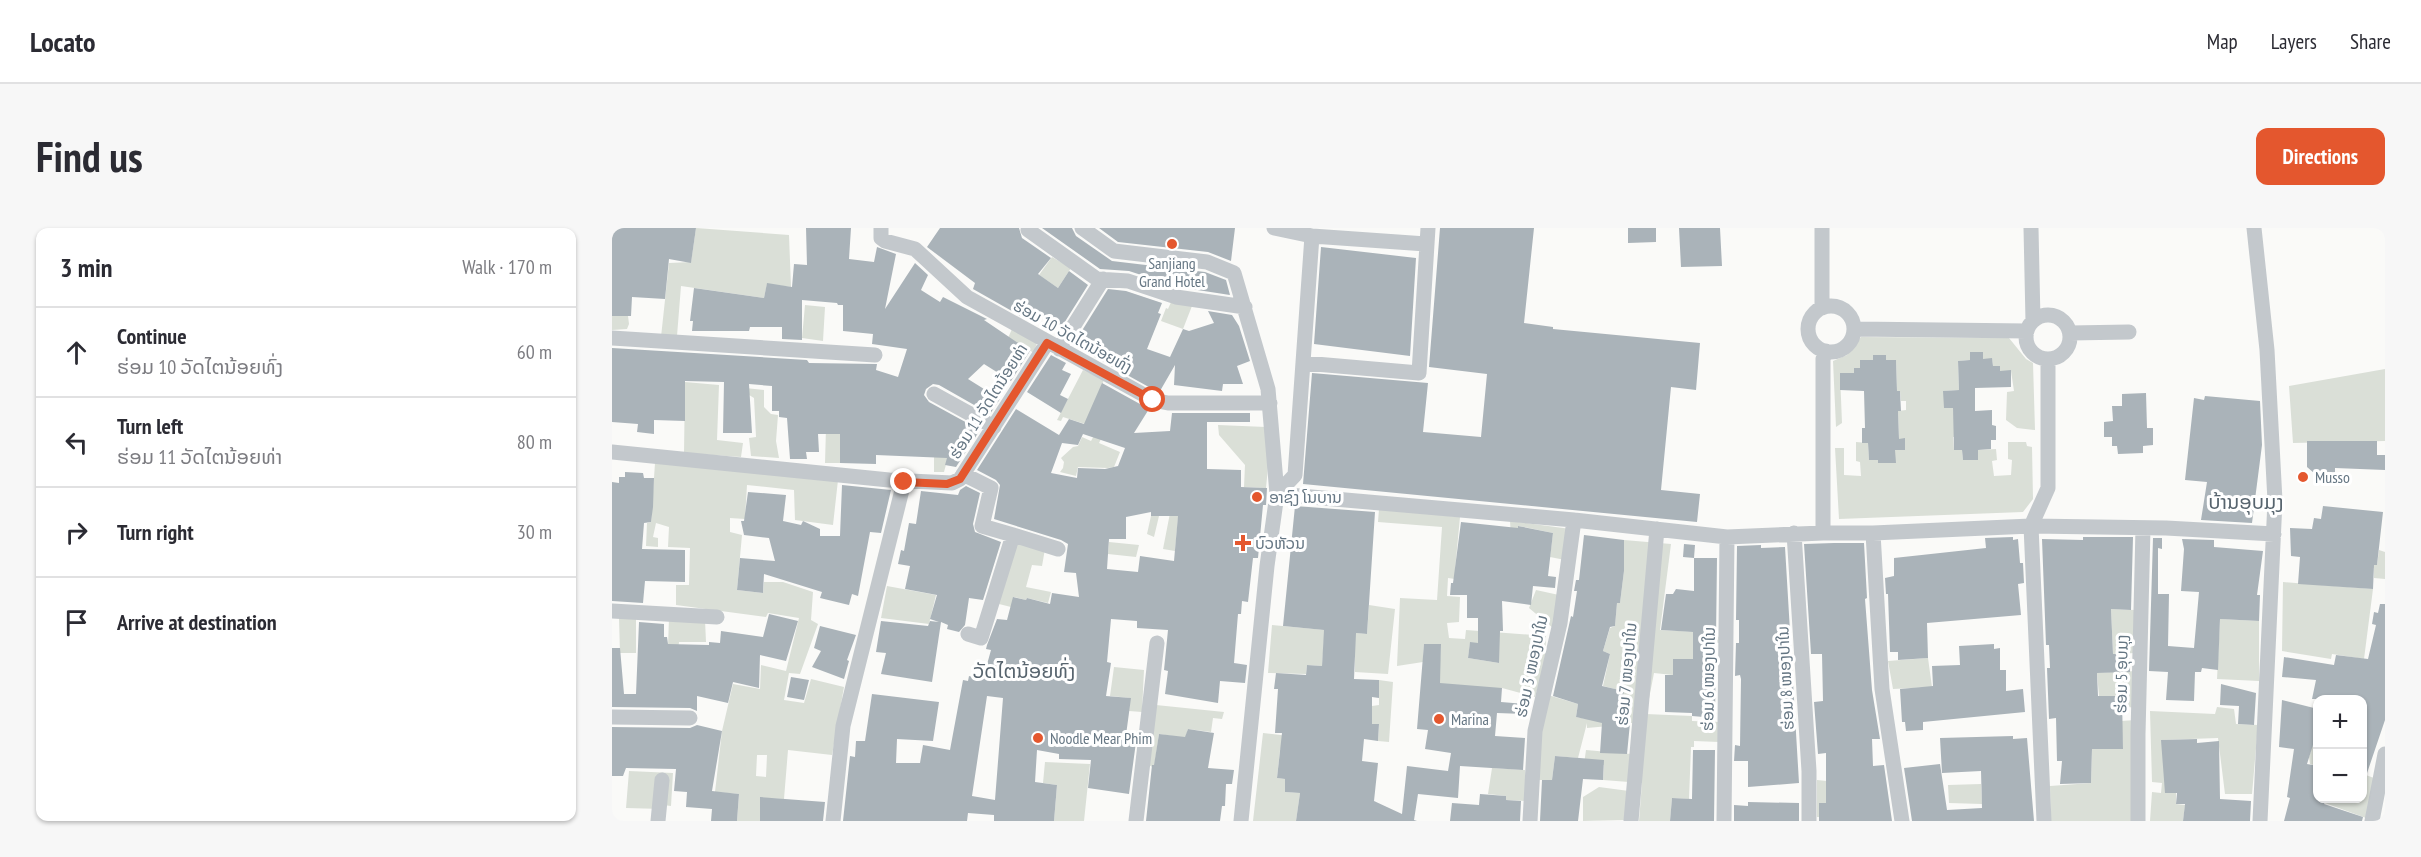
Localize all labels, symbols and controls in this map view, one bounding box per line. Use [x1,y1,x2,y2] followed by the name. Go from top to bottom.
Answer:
[30,23,96,60] text: Locato
[2207,28,2238,55] text: Map
[2271,28,2317,55] text: Layers
[2350,28,2391,55] text: Share
[2256,128,2385,185] button: Directions
[36,129,143,184] text: Find us
[1165,237,1179,251] marker: Sanjiang Grand Hotel
[60,251,113,284] text: 3 min
[1139,253,1205,291] place label: Sanjiang Grand Hotel
[462,254,552,280] text: Walk · 170 m
[1010,294,1136,377] street label: ຮ່ອມ 10 ວັດໄຕນ້ອຍທົ່ງ
[117,322,187,350] text: Continue
[60,336,93,369] icon: ahead
[517,339,552,365] text: 60 m
[944,340,1032,462] street label: ຮ່ອມ 11 ວັດໄຕນ້ອຍທ່າ
[117,354,283,380] text: ຮ່ອມ 10 ວັດໄຕນ້ອຍທົ່ງ
[1139,386,1165,412] route start
[117,412,183,440] text: Turn left
[60,426,93,459] icon: left
[517,429,552,455] text: 80 m
[117,444,282,470] text: ຮ່ອມ 11 ວັດໄຕນ້ອຍທ່າ
[2315,467,2350,487] place label: Musso
[890,468,916,494] route end
[2296,470,2310,484] marker: Musso
[1269,487,1342,507] place label: ອາຊົງ ໂນບານ
[2208,489,2284,515] district label: ບ້ານອຸບມຸງ
[1250,490,1264,504] marker: ອາຊົງ ໂນບານ
[60,516,93,549] icon: right
[117,518,194,546] text: Turn right
[517,519,552,545] text: 30 m
[1255,533,1305,553] place label: ບົວຫັວນ
[1236,536,1250,550] marker: ບົວຫັວນ
[60,606,93,639] icon: arrive
[117,608,277,636] text: Arrive at destination
[1510,613,1552,719] street label: ຮ່ອມ 3 ໜອງປາໃນ
[1612,622,1640,726] street label: ຮ່ອມ 7 ໜອງປາໃນ
[1772,625,1798,731] street label: ຮ່ອມ 8 ໜອງປາໃນ
[1697,627,1719,731] street label: ຮ່ອມ 6 ໜອງປາໃນ
[2110,634,2133,714] street label: ຮ່ອມ 5 ອຸບມຸງ
[973,657,1075,684] district label: ວັດໄຕນ້ອຍທົ່ງ
[2313,695,2367,803] map controls
[2313,695,2367,749] button: +
[1451,709,1489,729] place label: Marina
[1432,712,1446,726] marker: Marina
[1050,728,1152,748] place label: Noodle Mear Phim
[1031,731,1045,745] marker: Noodle Mear Phim
[2313,749,2367,803] button: −

